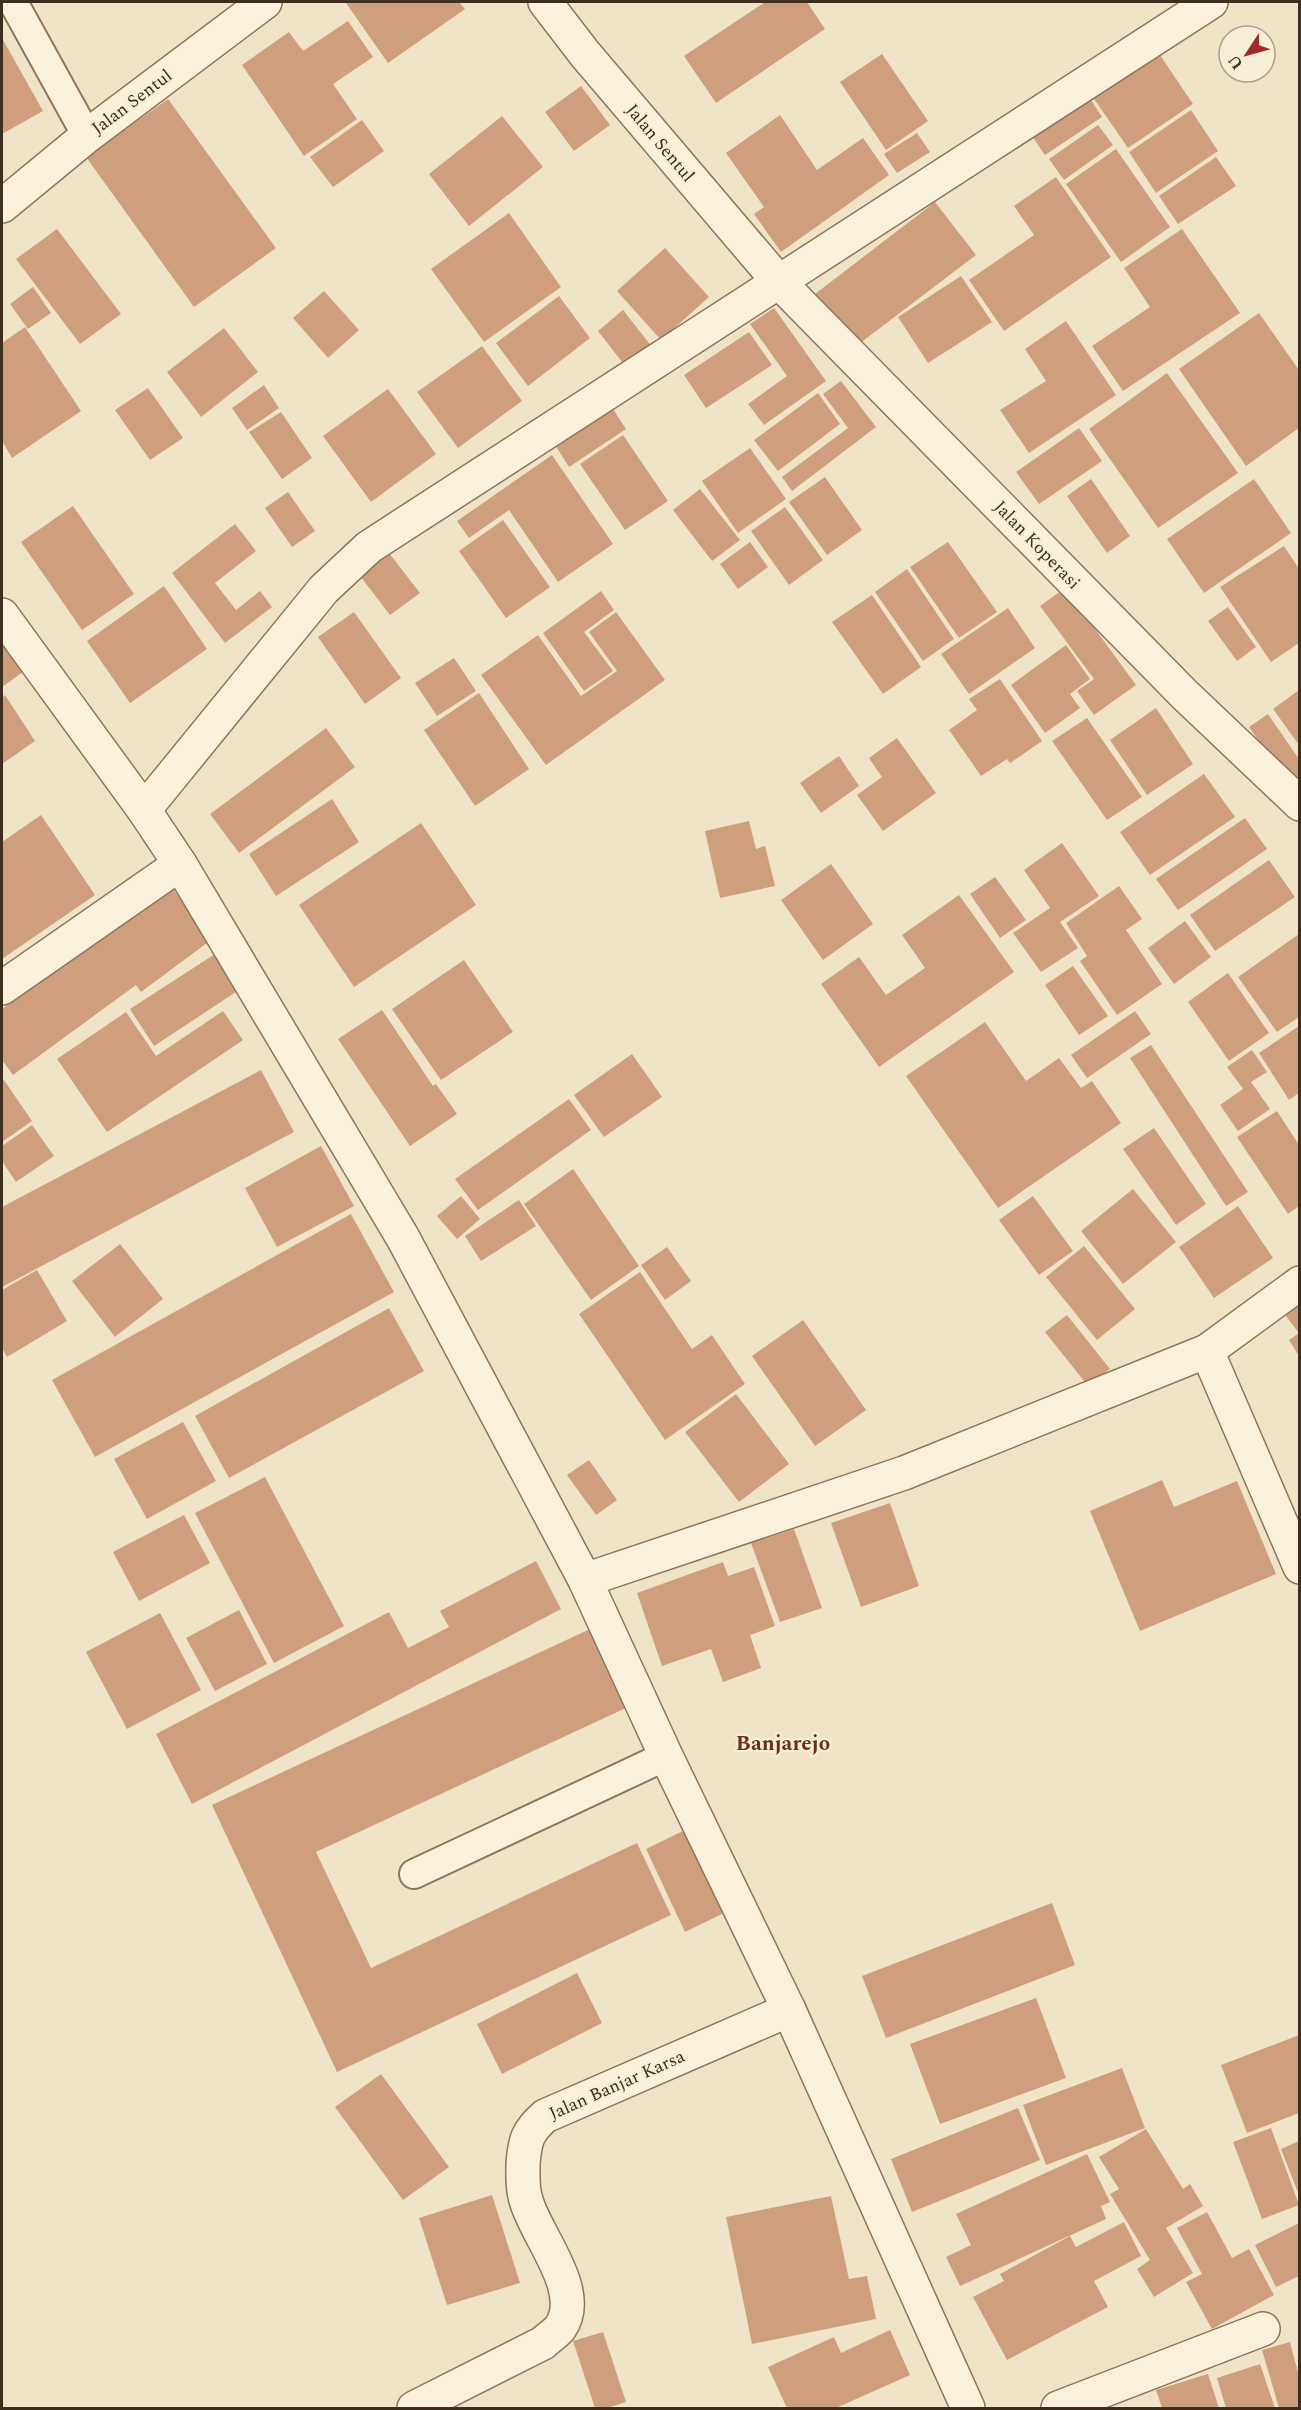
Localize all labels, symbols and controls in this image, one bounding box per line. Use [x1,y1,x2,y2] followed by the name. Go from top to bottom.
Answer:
[1217,24,1277,84] north arrow
[1222,50,1249,75] text: U
[86,63,178,141] street label: Jalan Sentul
[619,98,701,188] street label: Jalan Sentul
[987,494,1087,596] street label: Jalan Koperasi
[736,1728,830,1760] district label: Banjarejo
[545,2043,690,2127] street label: Jalan Banjar Karsa

